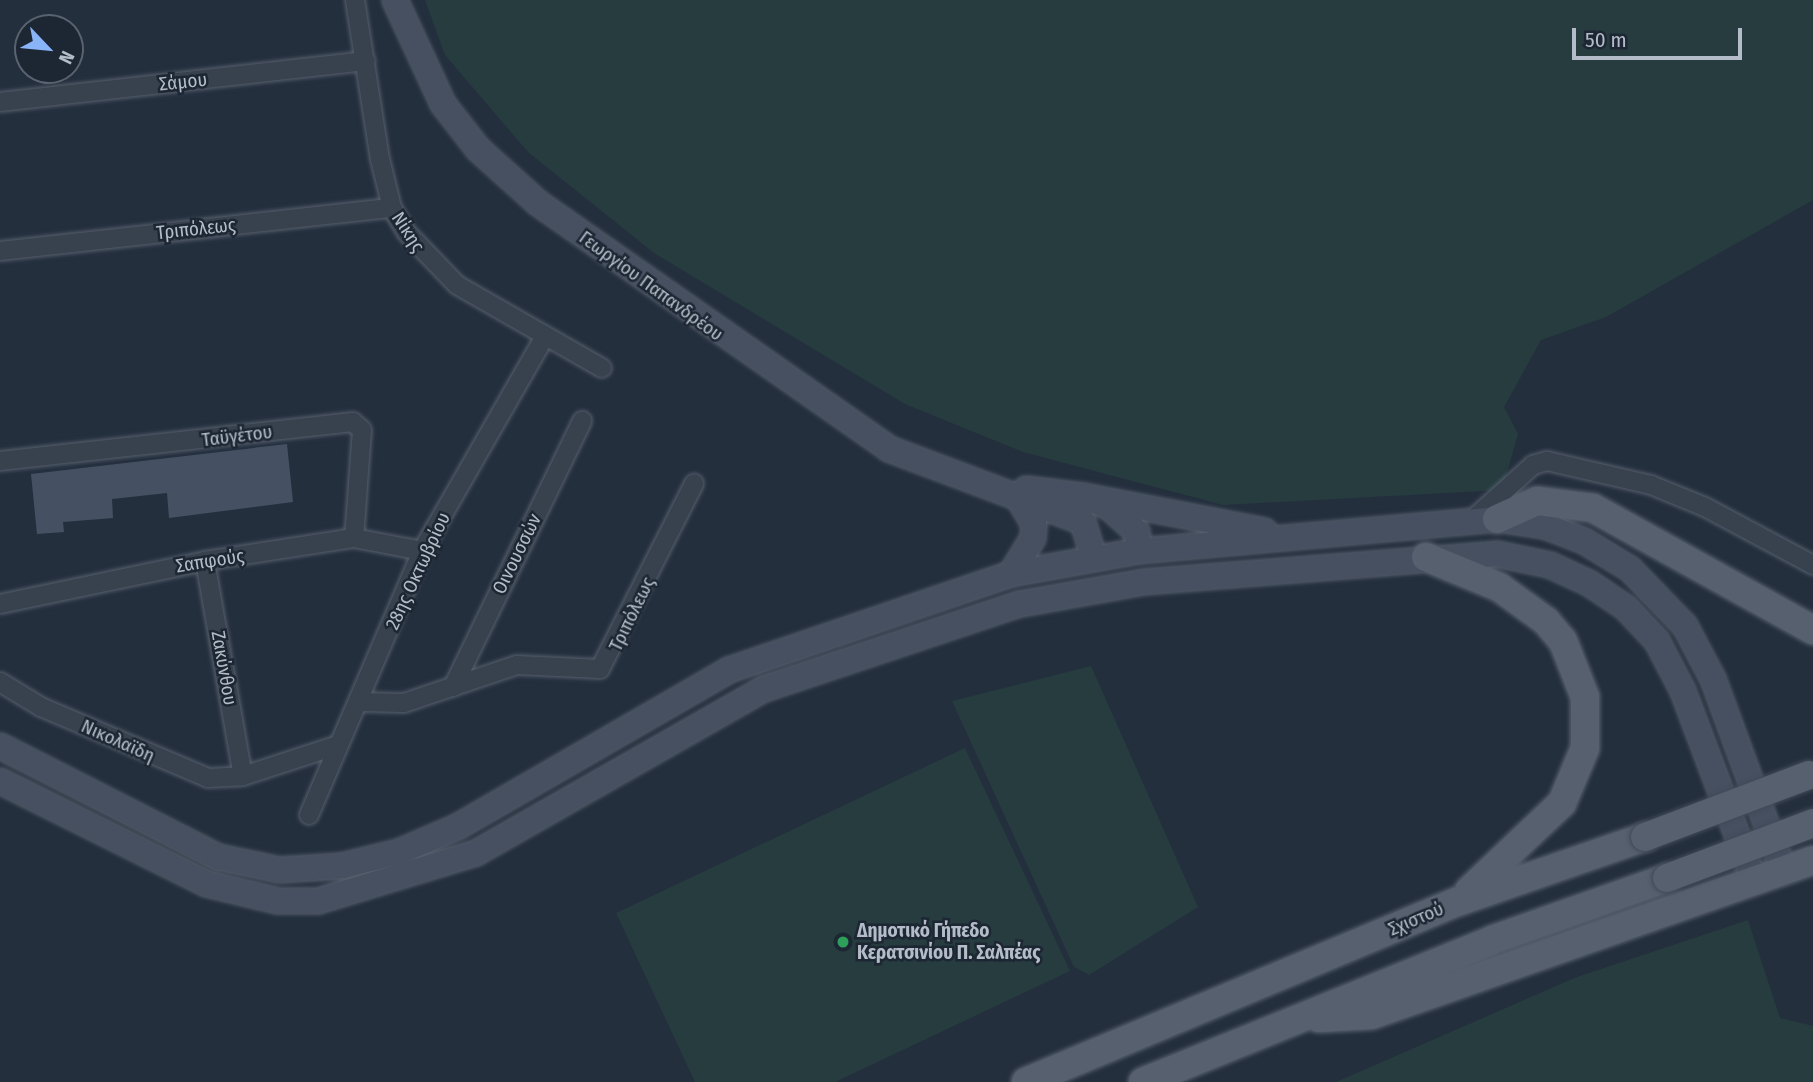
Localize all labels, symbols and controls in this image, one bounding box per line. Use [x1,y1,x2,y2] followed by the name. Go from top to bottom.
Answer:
[14,14,84,84] north arrow
[1575,14,1745,58] scale bar
[1585,27,1627,53] text: 50 m
[54,47,79,68] text: N
[158,68,208,96] street label: Σάμου
[387,208,429,256] street label: Νίκης
[155,213,237,245] street label: Τριπόλεως
[575,226,727,346] street label: Γεωργίου Παπανδρέου
[201,420,273,452] street label: Ταϋγέτου
[381,509,455,633] street label: 28ης Οκτωβρίου
[488,510,546,598] street label: Οινουσσών
[174,544,246,578] street label: Σαπφούς
[604,573,660,655] street label: Τριπόλεως
[206,629,242,707] street label: Ζακύνθου
[78,715,158,767] street label: Νικολαϊδη
[1385,897,1447,941] street label: Σχιστού
[857,920,1040,964] place label: Δημοτικό Γήπεδο Κερατσινίου Π. Σαλπέας
[835,934,851,950] marker: Δημοτικό Γήπεδο Κερατσινίου Π. Σαλπέας

